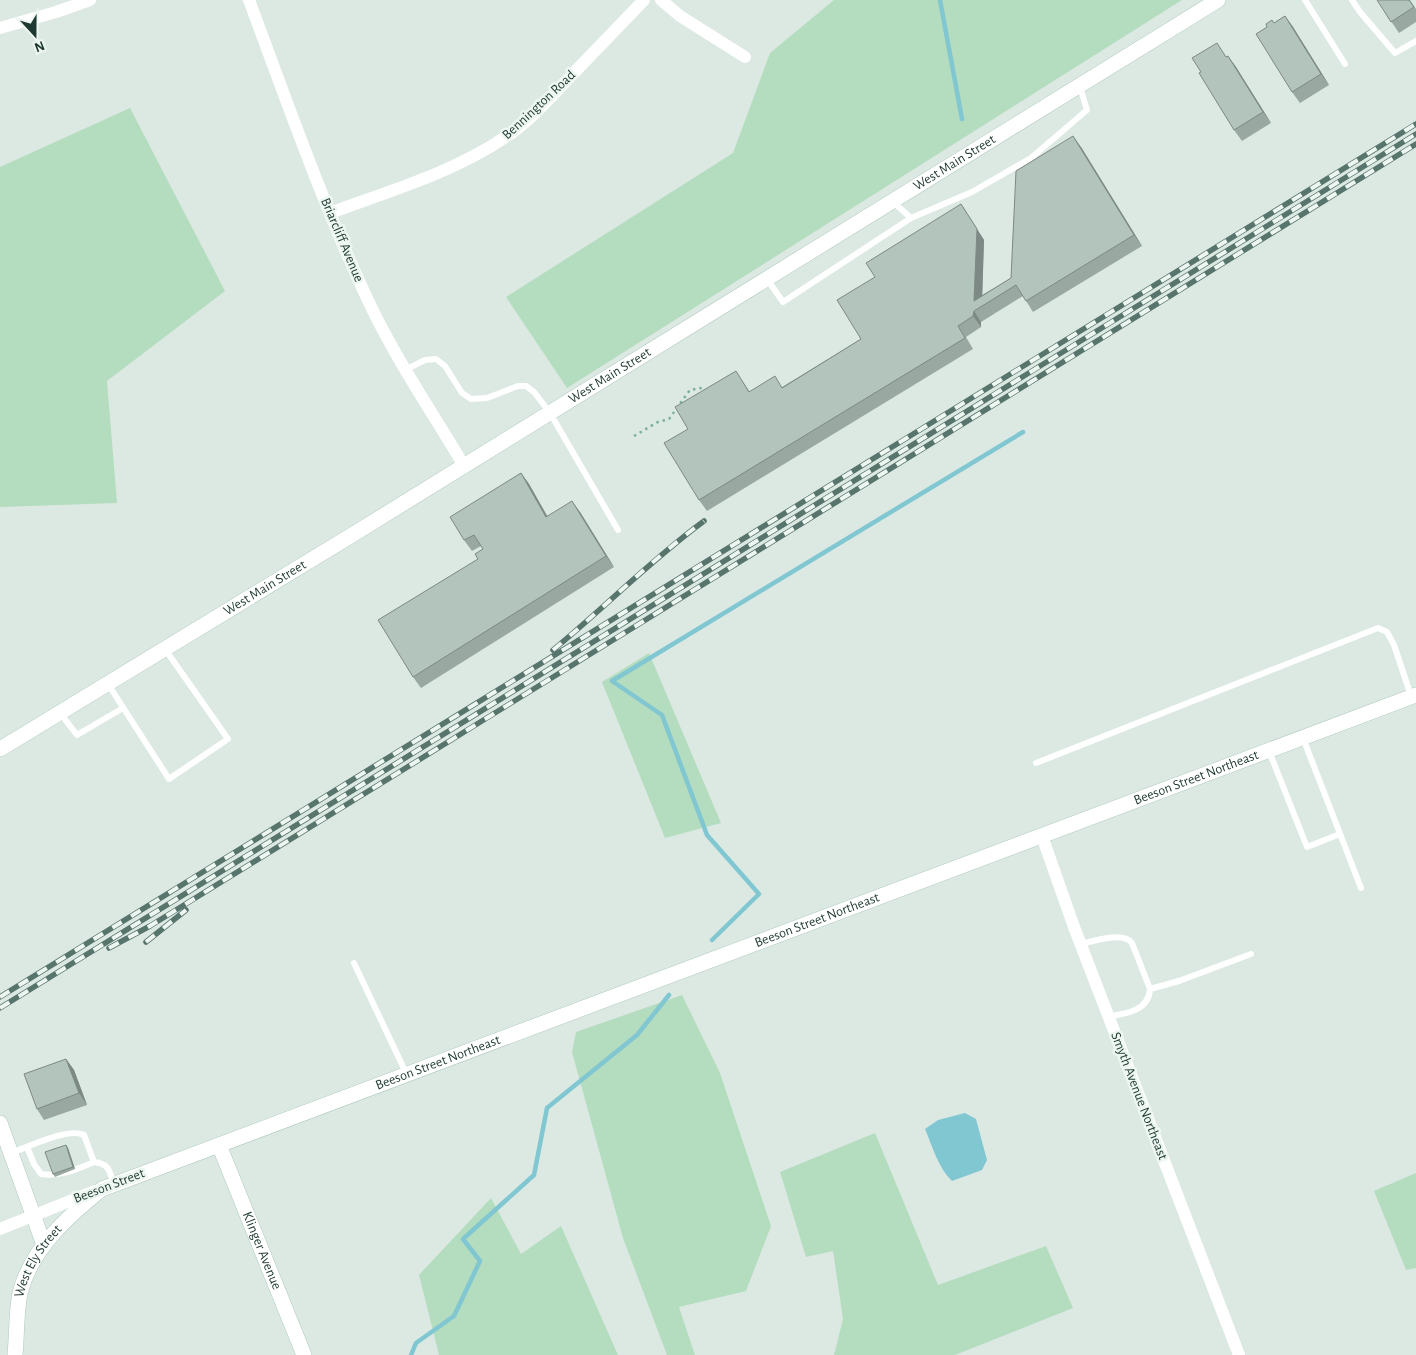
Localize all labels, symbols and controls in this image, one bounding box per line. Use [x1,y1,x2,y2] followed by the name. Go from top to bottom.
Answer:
[10,10,60,60] north arrow
[32,38,46,54] text: N
[500,68,578,142] street label: Bennington Road
[911,132,998,193] street label: West Main Street
[318,196,366,284] street label: Briarcliff Avenue
[566,345,654,406] street label: West Main Street
[221,557,309,618] street label: West Main Street
[1132,748,1261,807] street label: Beeson Street Northeast
[753,890,882,950] street label: Beeson Street Northeast
[1108,1030,1170,1162] street label: Smyth Avenue Northeast
[374,1033,503,1092] street label: Beeson Street Northeast
[72,1166,147,1206] street label: Beeson Street
[240,1210,284,1292] street label: Klinger Avenue
[12,1222,65,1299] street label: West Ely Street

